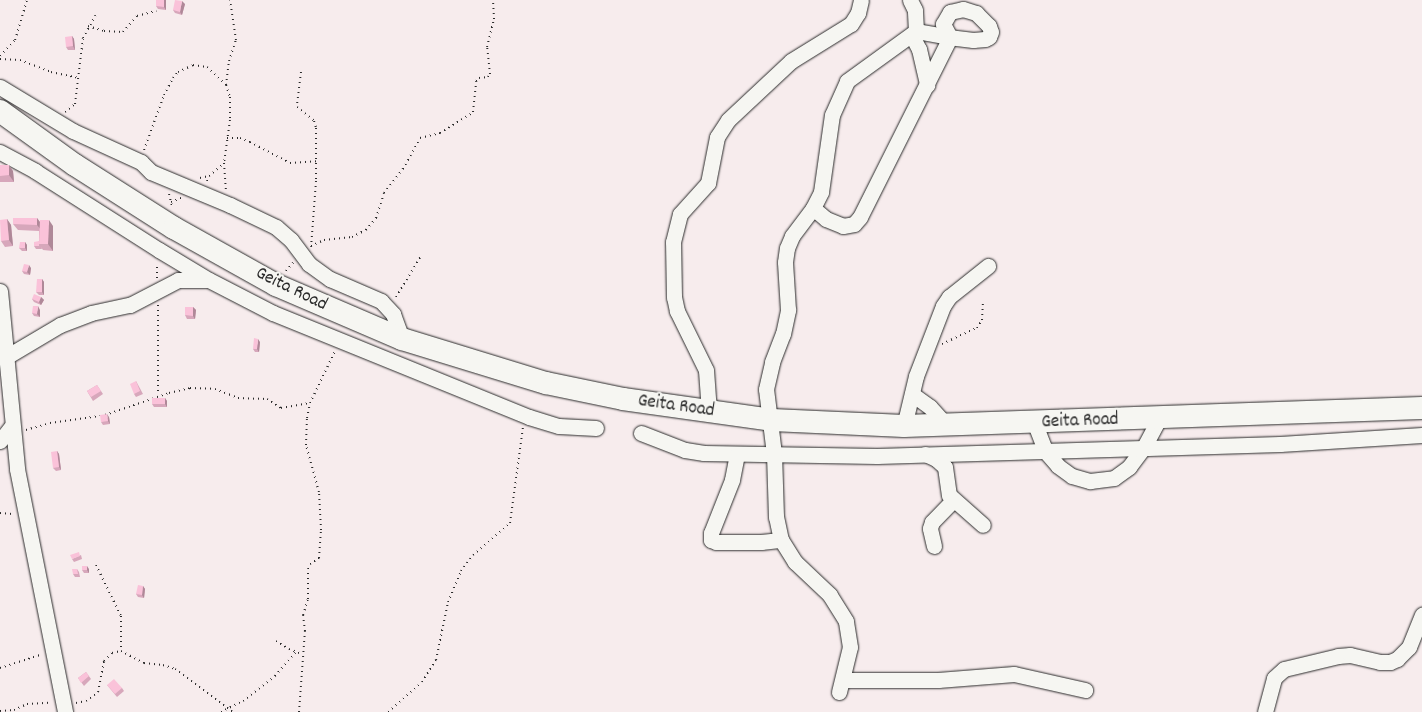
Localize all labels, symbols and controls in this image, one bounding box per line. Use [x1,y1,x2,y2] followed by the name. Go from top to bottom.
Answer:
[251,263,331,317] street label: Geita Road
[636,390,716,424] street label: Geita Road
[1041,409,1119,435] street label: Geita Road

